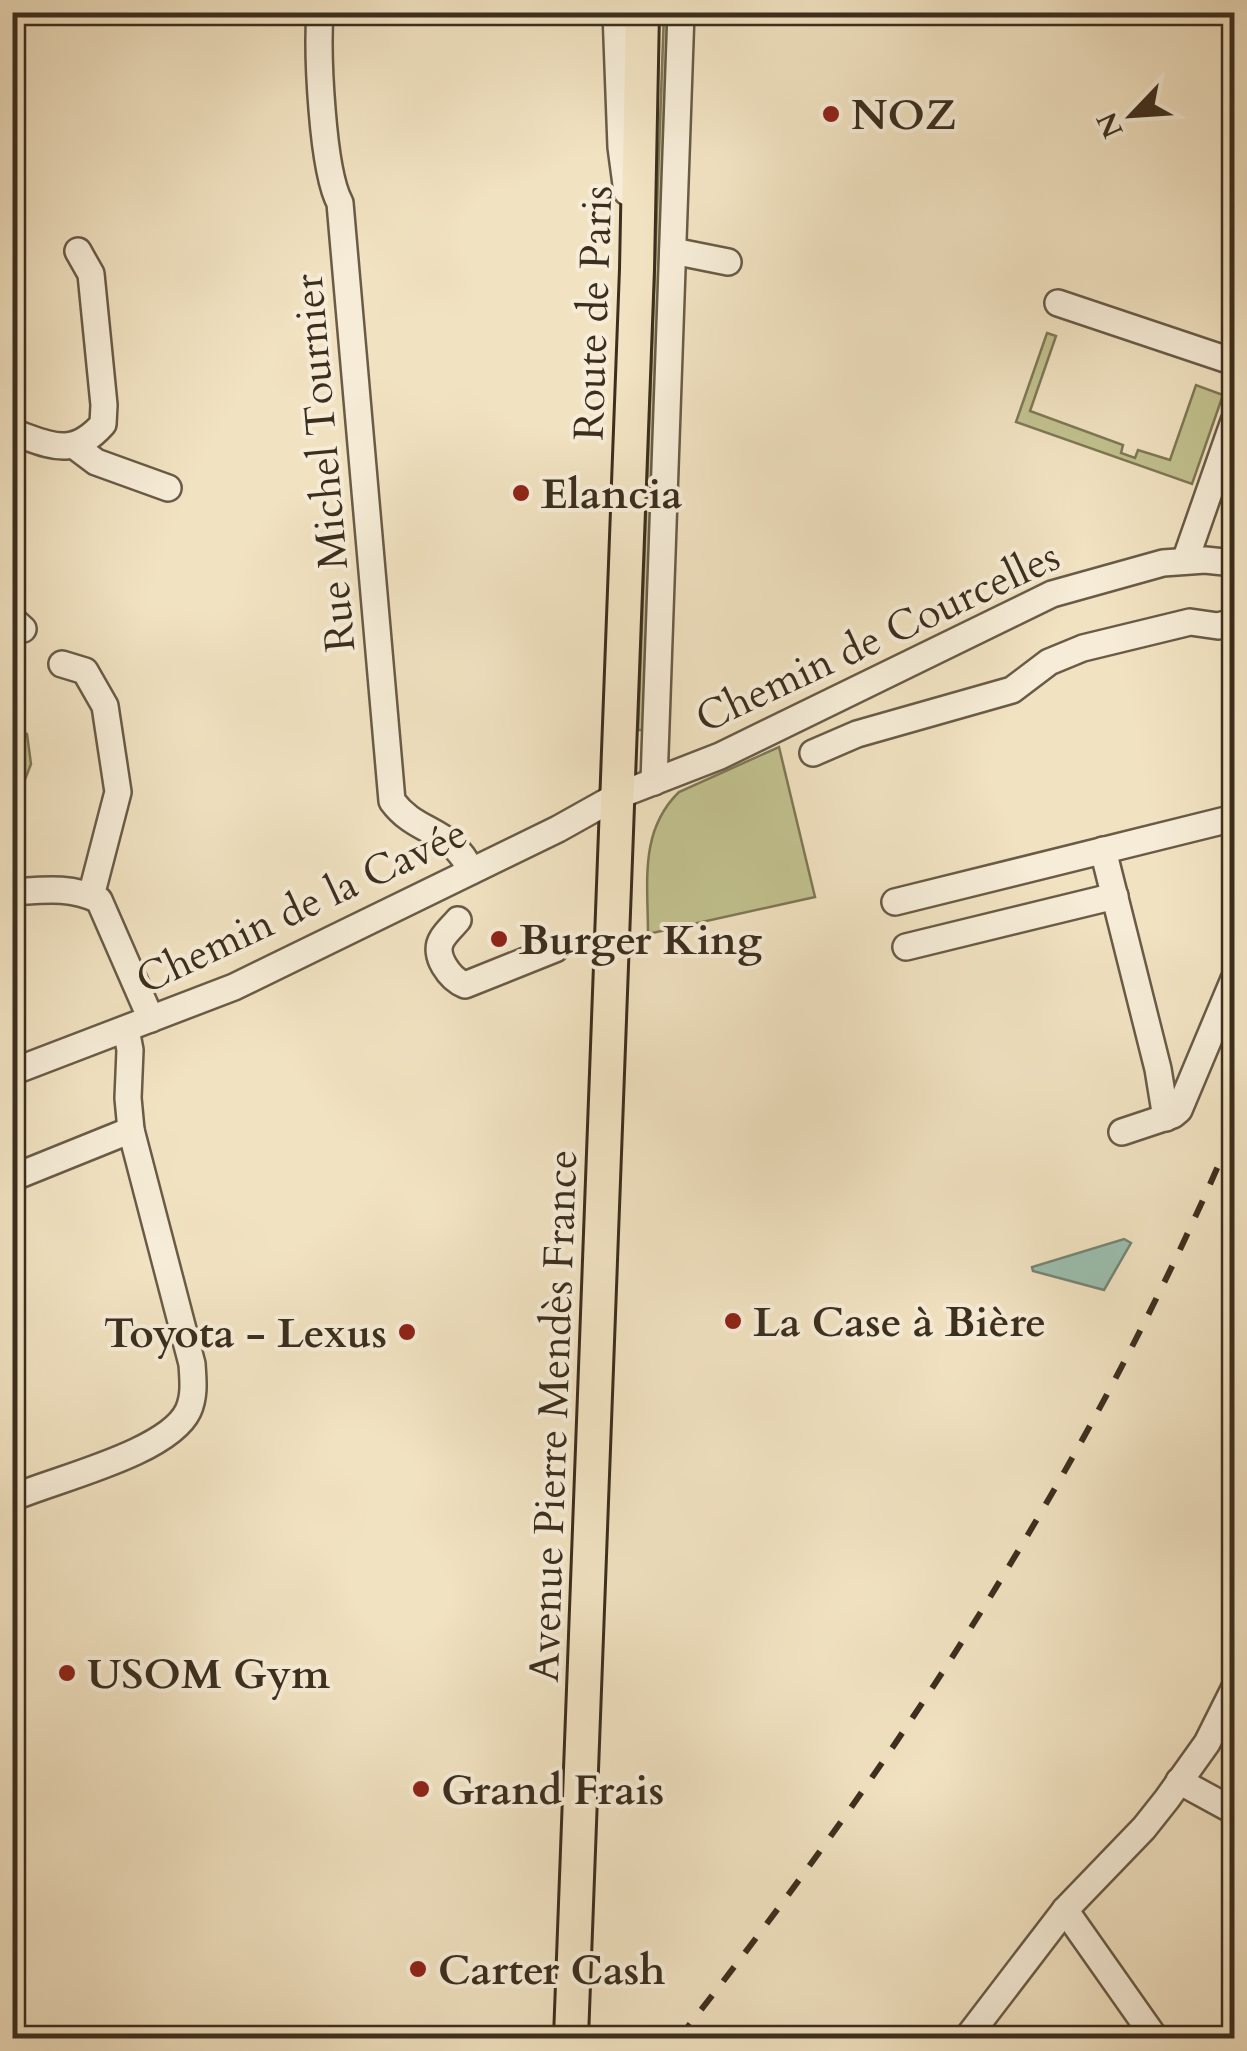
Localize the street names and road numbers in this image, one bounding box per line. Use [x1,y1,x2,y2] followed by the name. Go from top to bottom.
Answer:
[561,184,626,442] street label: Route de Paris
[280,271,369,654] street label: Rue Michel Tournier
[686,528,1069,747] street label: Chemin de Courcelles
[127,805,476,1008] street label: Chemin de la Cavée
[516,1149,591,1683] street label: Avenue Pierre Mendès France

